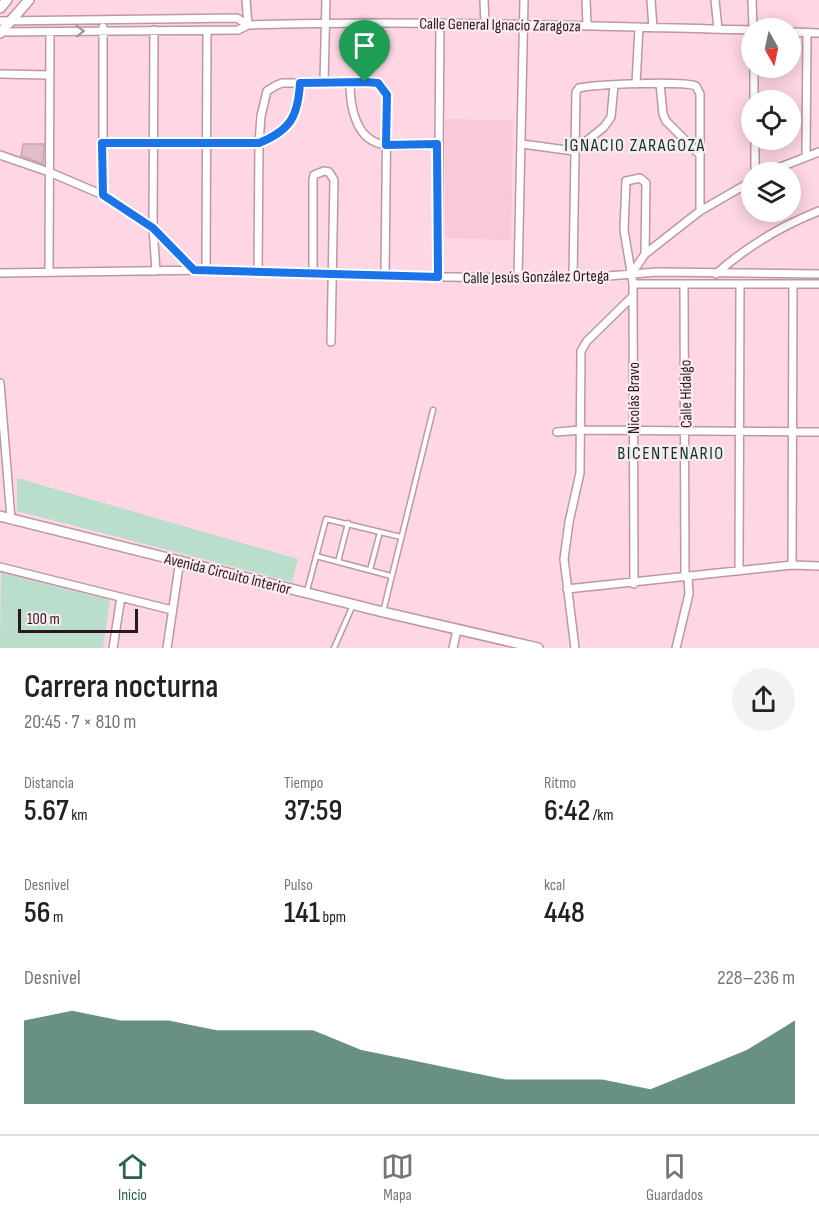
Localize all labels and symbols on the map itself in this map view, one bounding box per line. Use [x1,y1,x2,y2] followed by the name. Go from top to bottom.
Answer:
[419,15,581,36] street label: Calle General Ignacio Zaragoza
[741,18,801,78] north arrow
[339,20,390,82] pin
[75,25,84,38] one-way arrow
[564,135,706,156] district label: IGNACIO ZARAGOZA
[463,267,609,288] street label: Calle Jesús González Ortega
[676,360,697,428] street label: Calle Hidalgo
[625,362,644,434] street label: Nicolás Bravo
[617,443,725,464] district label: BICENTENARIO
[161,549,293,599] street label: Avenida Circuito Interior
[18,606,138,634] scale bar

